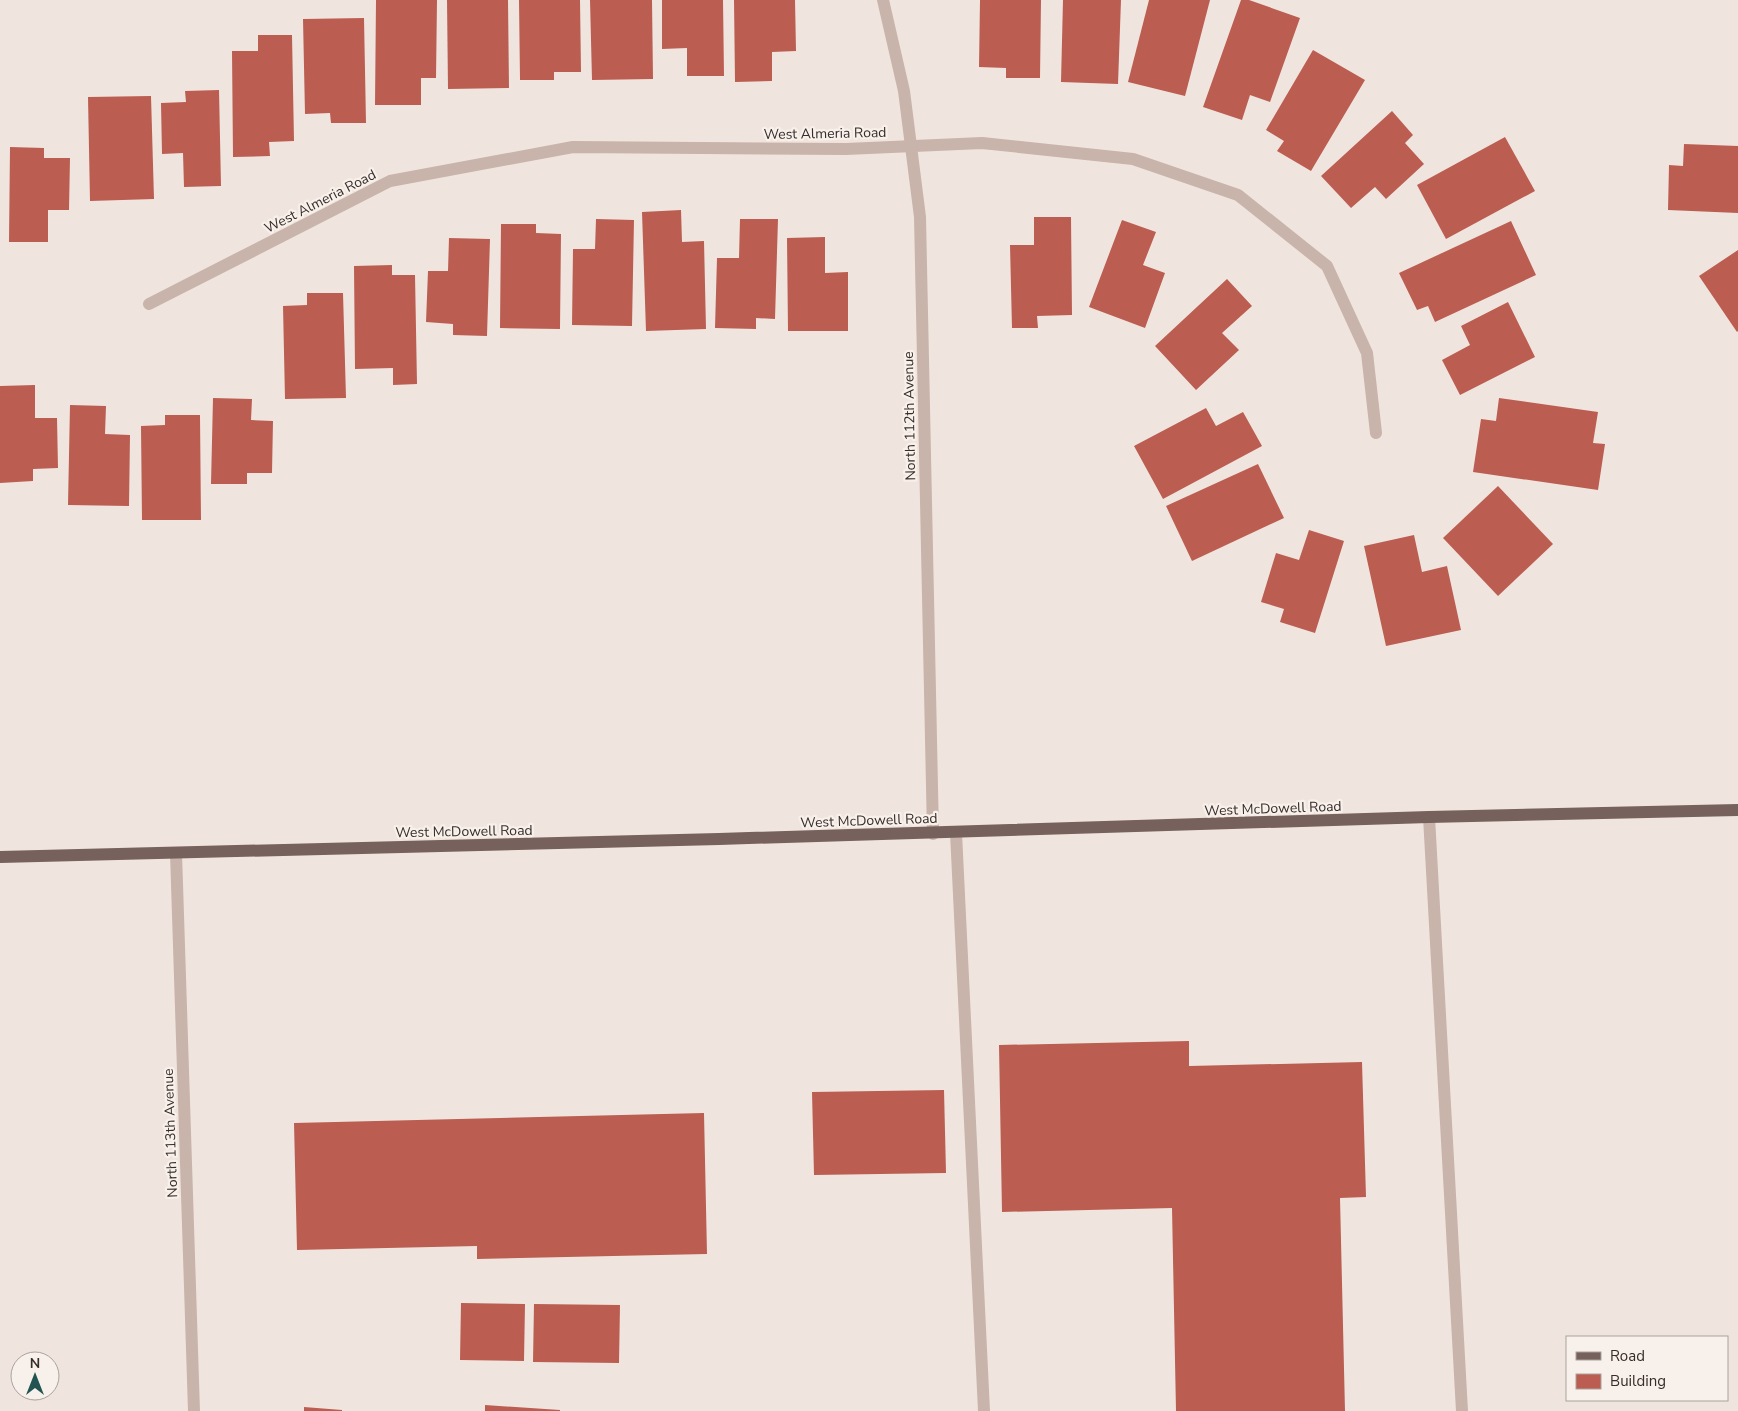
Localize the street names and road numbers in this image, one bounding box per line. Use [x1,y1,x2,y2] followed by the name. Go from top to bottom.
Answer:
[763,123,887,144] street label: West Almeria Road
[261,165,379,238] street label: West Almeria Road
[899,351,920,481] street label: North 112th Avenue
[1204,797,1342,820] street label: West McDowell Road
[800,809,938,832] street label: West McDowell Road
[395,821,533,842] street label: West McDowell Road
[159,1068,182,1198] street label: North 113th Avenue

